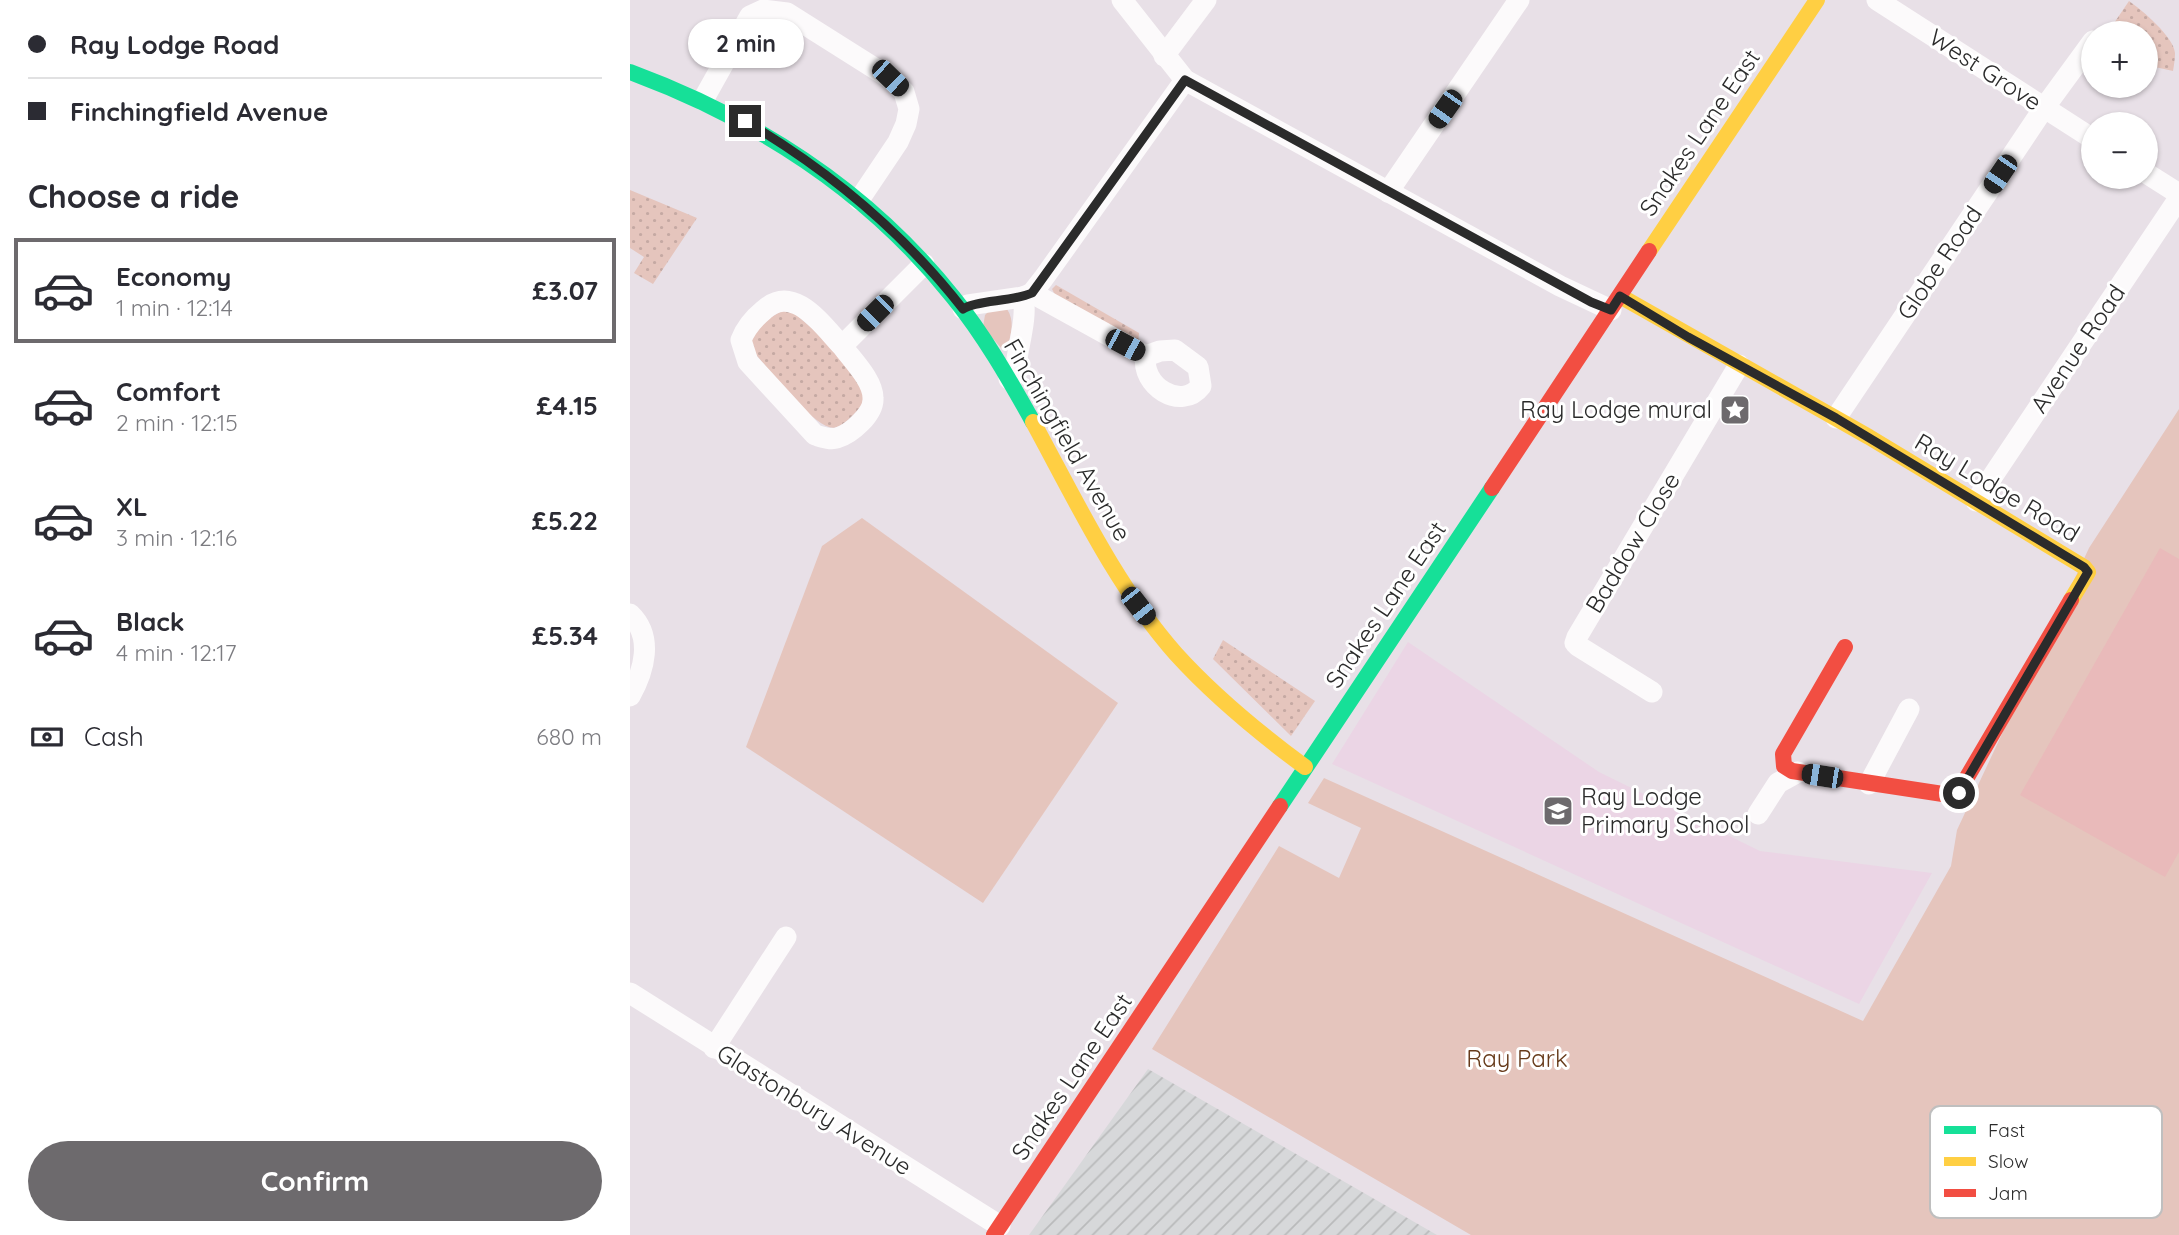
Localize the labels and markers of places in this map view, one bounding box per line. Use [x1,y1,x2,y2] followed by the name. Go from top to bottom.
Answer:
[1718,393,1752,427] place icon: Ray Lodge mural
[1520,394,1712,424] place label: Ray Lodge mural
[1581,781,1750,839] place label: Ray Lodge Primary School
[1541,794,1575,828] school or university icon: Ray Lodge Primary School

